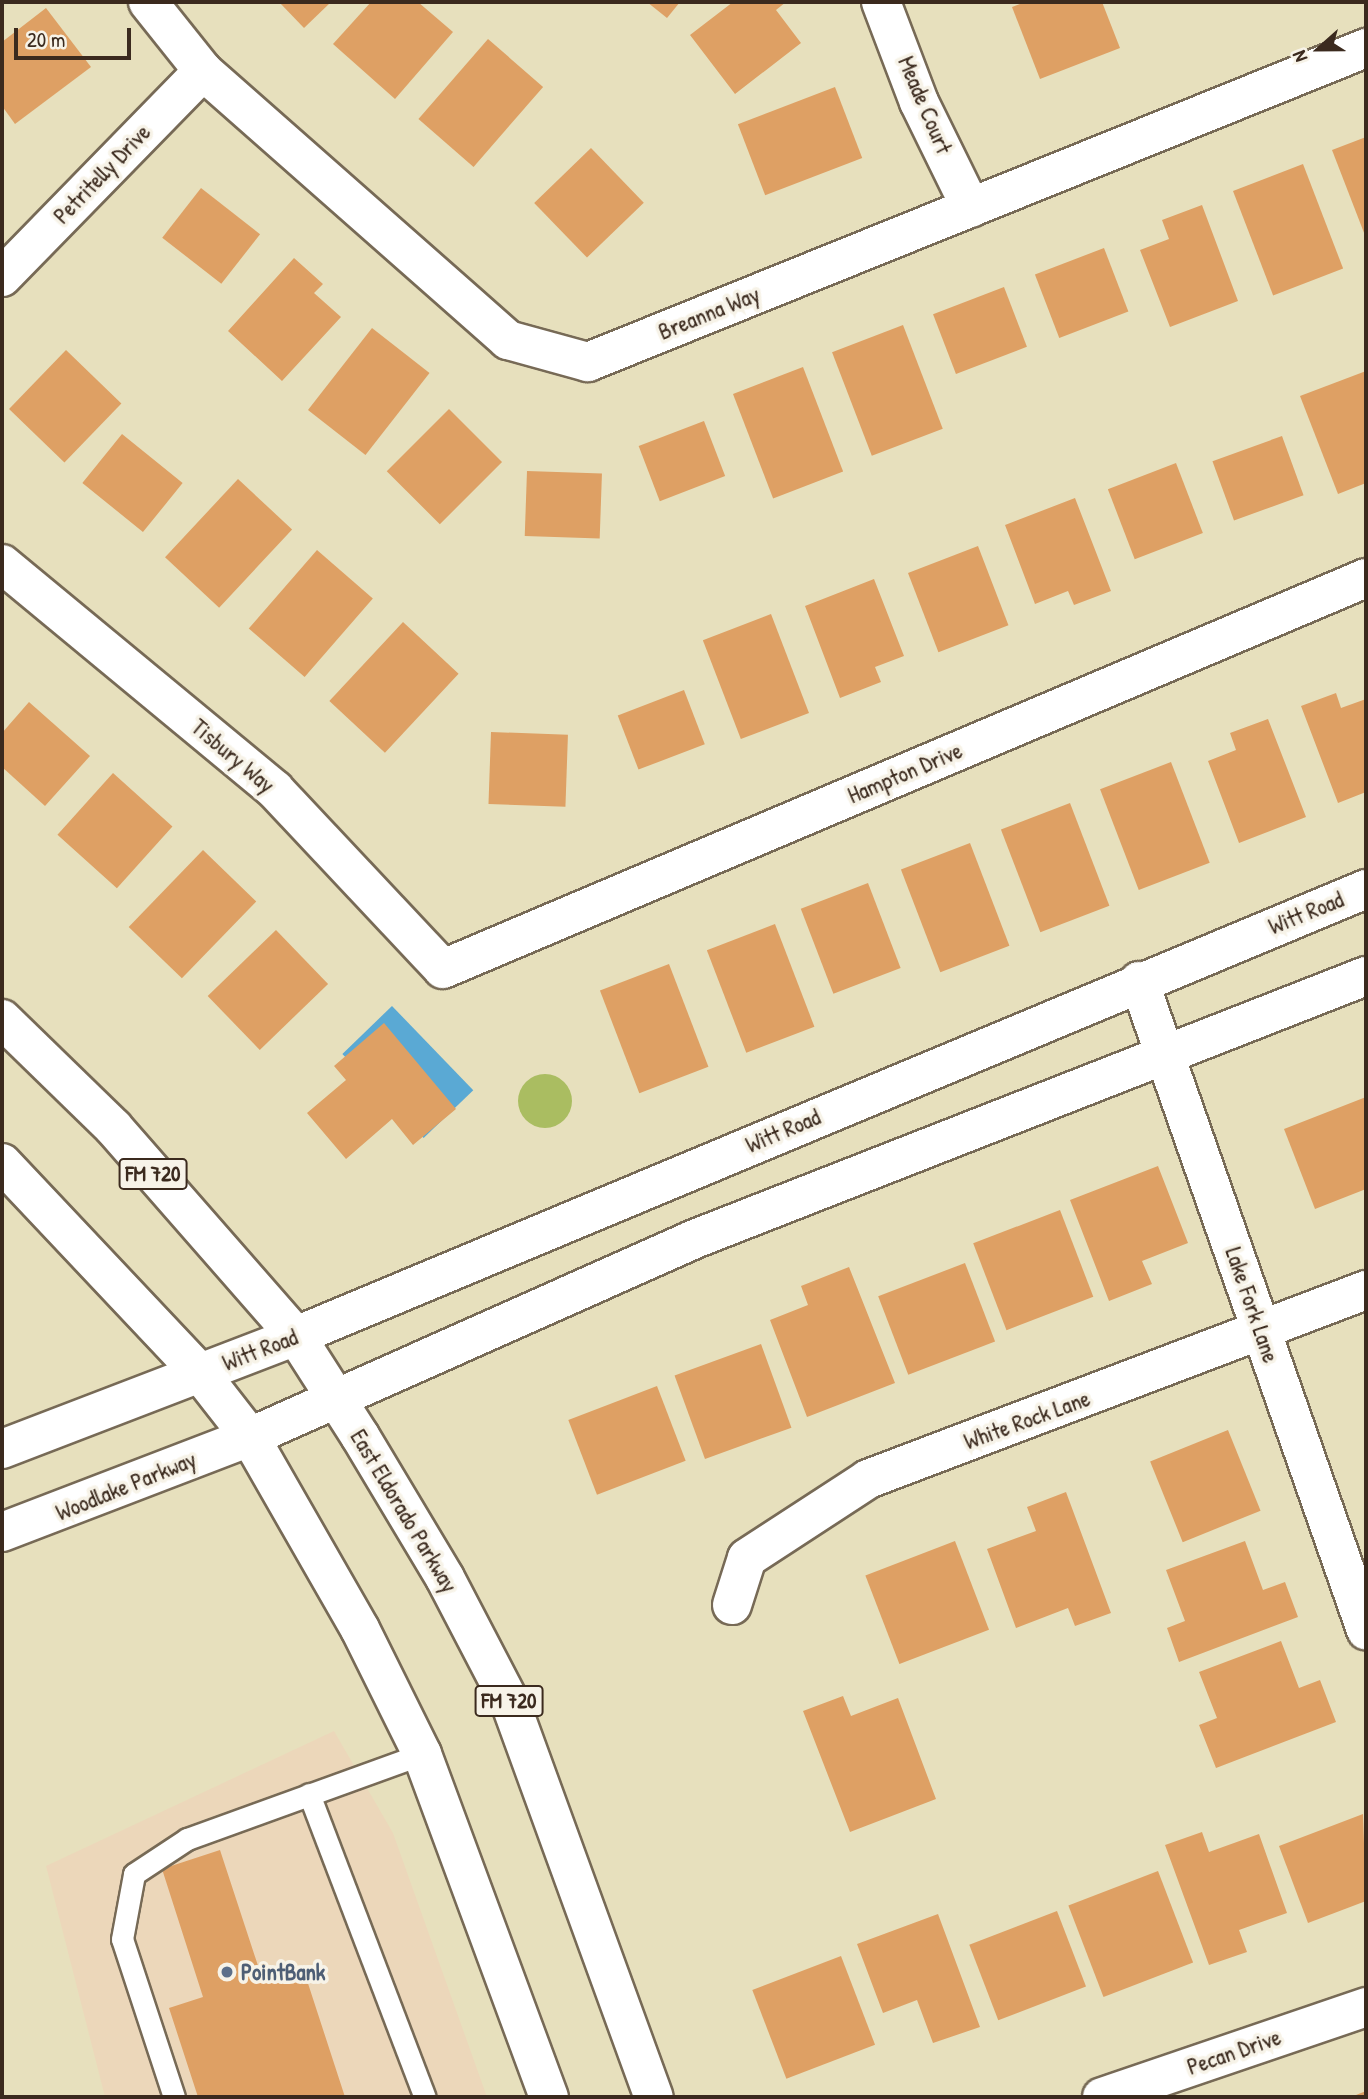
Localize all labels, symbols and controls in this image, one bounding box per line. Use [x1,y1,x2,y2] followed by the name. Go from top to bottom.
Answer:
[18,14,135,58] scale bar
[1284,14,1354,84] north arrow
[27,25,65,54] text: 20 m
[1285,47,1313,66] text: N
[892,52,958,158] street label: Meade Court
[48,119,156,229] street label: Petritelly Drive
[654,280,764,346] street label: Breanna Way
[186,713,280,799] street label: Tisbury Way
[844,737,966,809] street label: Hampton Drive
[1265,886,1347,940] street label: Witt Road
[742,1103,824,1159] street label: Witt Road
[118,1156,188,1192] road number: FM 720
[1219,1244,1285,1366] street label: Lake Fork Lane
[219,1323,301,1377] street label: Witt Road
[960,1384,1094,1456] street label: White Rock Lane
[345,1425,463,1597] street label: East Eldorado Parkway
[52,1445,200,1527] street label: Woodlake Parkway
[474,1684,544,1718] road number: FM 720
[241,1958,325,1986] place label: PointBank
[219,1964,235,1980] marker: PointBank
[1184,2023,1284,2081] street label: Pecan Drive

